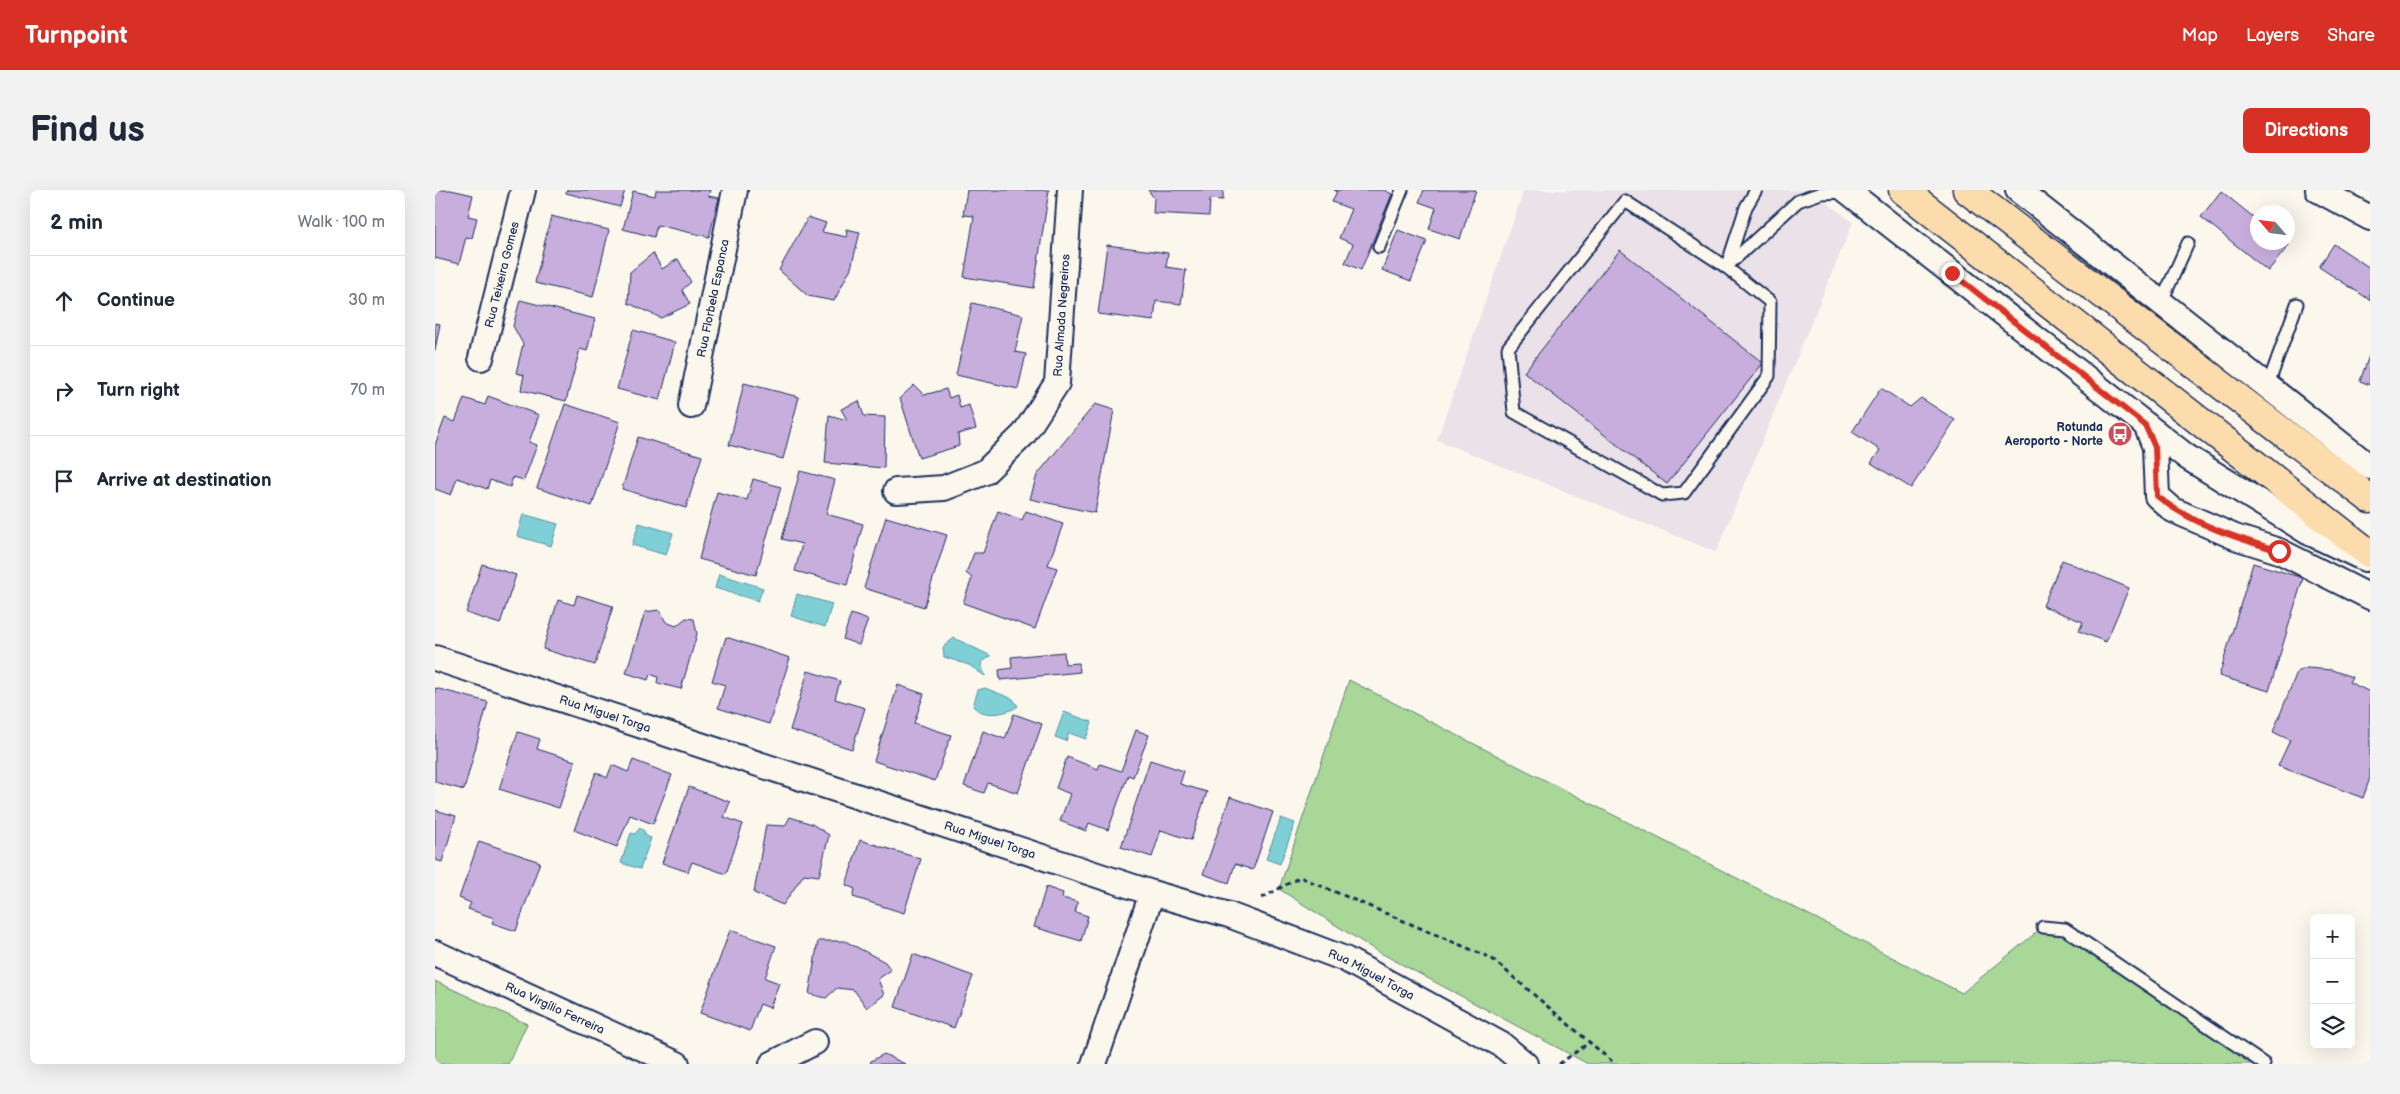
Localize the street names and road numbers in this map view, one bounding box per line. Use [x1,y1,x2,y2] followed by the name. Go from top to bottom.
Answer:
[481,220,522,329] street label: Rua Teixeira Gomes
[694,238,732,359] street label: Rua Florbela Espanca
[1050,254,1073,377] street label: Rua Almada Negreiros
[557,692,653,736] street label: Rua Miguel Torga
[942,818,1038,862] street label: Rua Miguel Torga
[1326,946,1417,1003] street label: Rua Miguel Torga
[503,979,607,1037] street label: Rua Virgílio Ferreira

